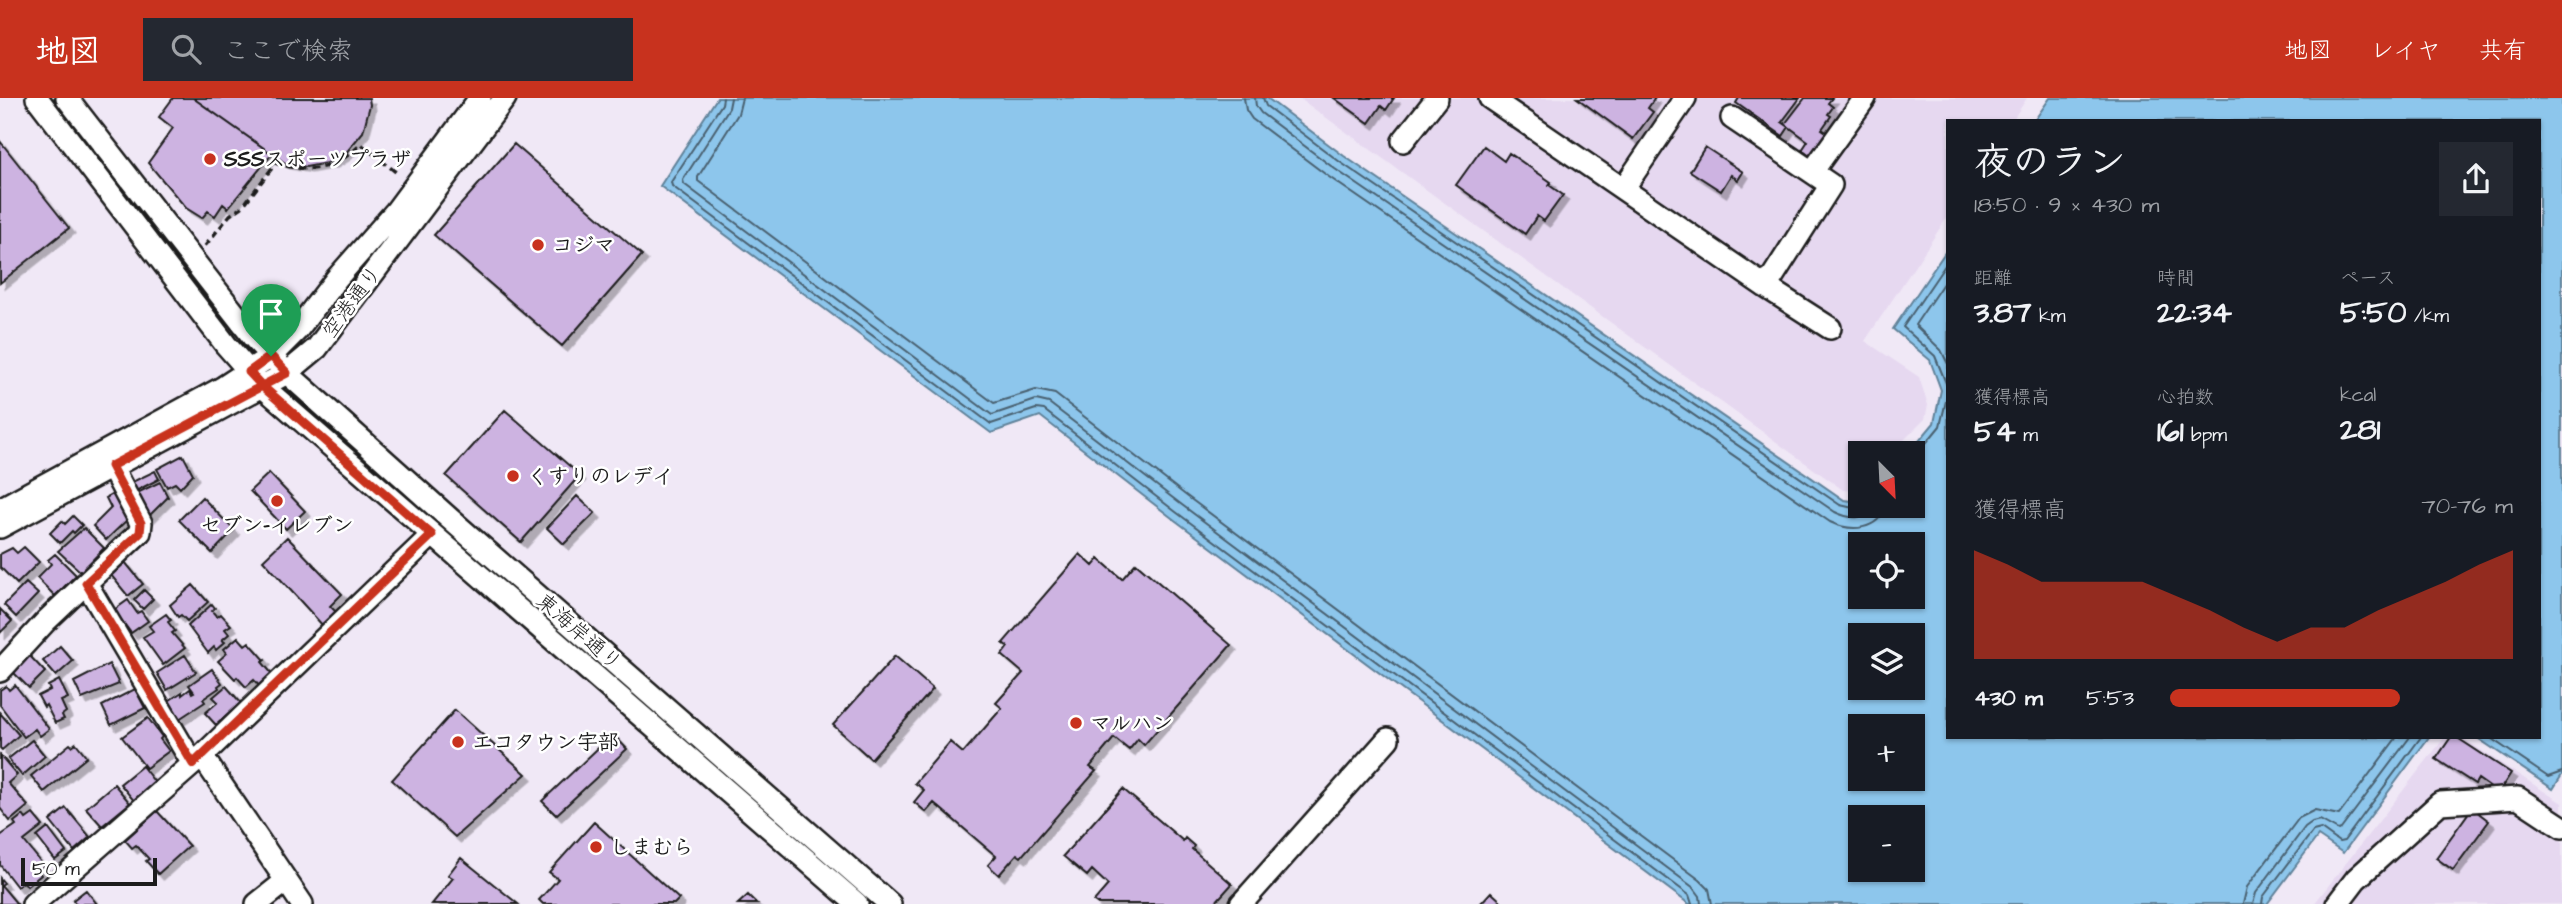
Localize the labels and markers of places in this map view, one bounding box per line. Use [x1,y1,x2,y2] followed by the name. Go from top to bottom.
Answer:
[223,145,411,174] place label: SSSスポーツプラザ
[202,151,218,167] marker: SSSスポーツプラザ
[552,231,615,260] place label: コジマ
[530,237,546,253] marker: コジマ
[241,284,301,356] pin
[527,462,674,491] place label: くすりのレデイ
[505,468,521,484] marker: くすりのレデイ
[269,493,285,509] marker: セブン-イレブン
[200,511,354,540] place label: セブン-イレブン
[1090,709,1173,738] place label: マルハン
[1068,715,1084,731] marker: マルハン
[472,728,619,757] place label: エコタウン宇部
[450,734,466,750] marker: エコタウン宇部
[610,833,694,862] place label: しまむら
[588,839,604,855] marker: しまむら

